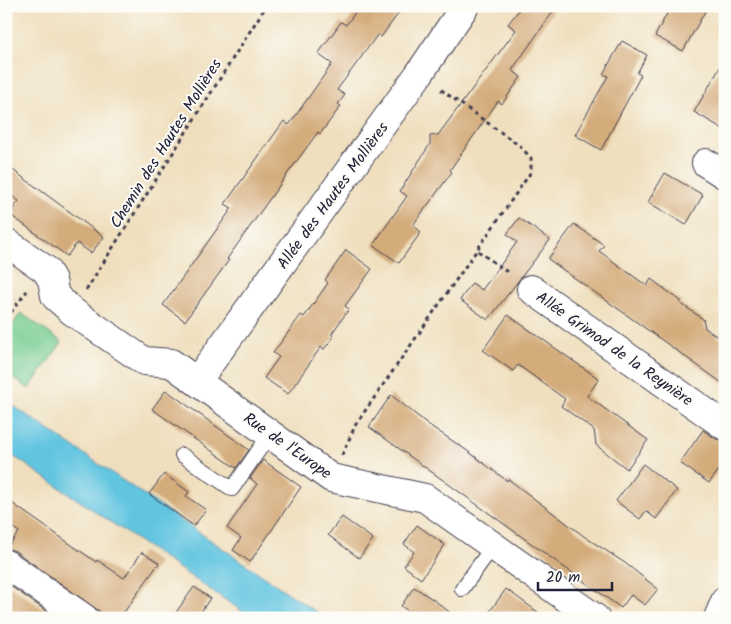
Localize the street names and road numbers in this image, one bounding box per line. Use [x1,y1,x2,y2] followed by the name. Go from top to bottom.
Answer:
[104,54,229,233] street label: Chemin des Hautes Mollières
[271,117,395,275] street label: Allée des Hautes Mollières
[530,285,698,413] street label: Allée Grimod de la Reynière
[238,406,336,486] street label: Rue de l'Europe

